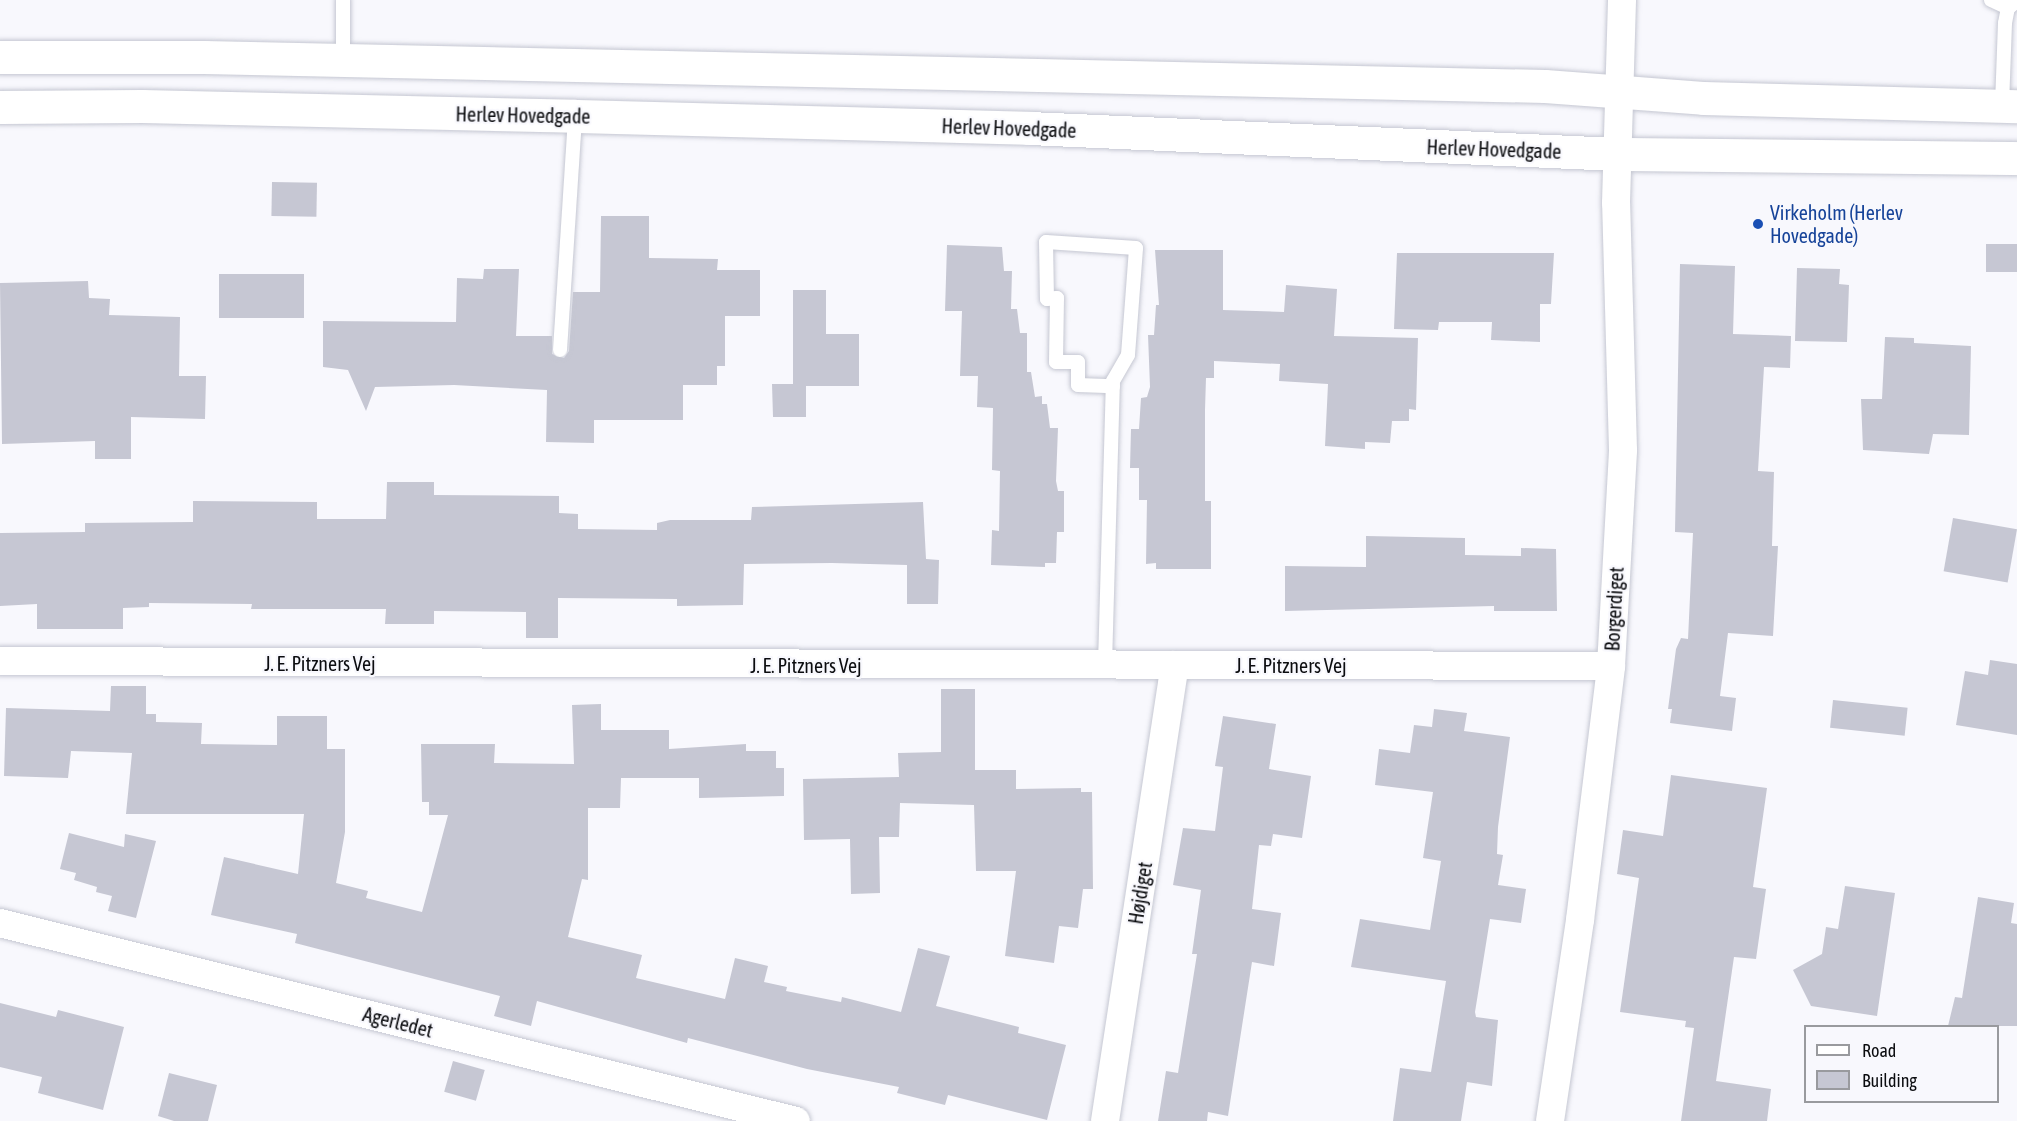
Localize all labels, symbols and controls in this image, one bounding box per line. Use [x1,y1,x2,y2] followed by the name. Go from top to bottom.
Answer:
[455,102,591,128] street label: Herlev Hovedgade
[941,114,1077,142] street label: Herlev Hovedgade
[1426,135,1562,163] street label: Herlev Hovedgade
[1770,201,1903,248] place label: Virkeholm (Herlev Hovedgade)
[1751,217,1765,231] marker: Virkeholm (Herlev Hovedgade)
[1600,566,1628,652] street label: Borgerdiget
[264,651,376,675] street label: J. E. Pitzners Vej
[750,653,862,677] street label: J. E. Pitzners Vej
[1235,653,1347,677] street label: J. E. Pitzners Vej
[1123,860,1157,926] street label: Højdiget
[360,1002,436,1042] street label: Agerledet
[1804,1025,1999,1103] legend
[1862,1040,1896,1061] text: Road
[1862,1070,1917,1091] text: Building

